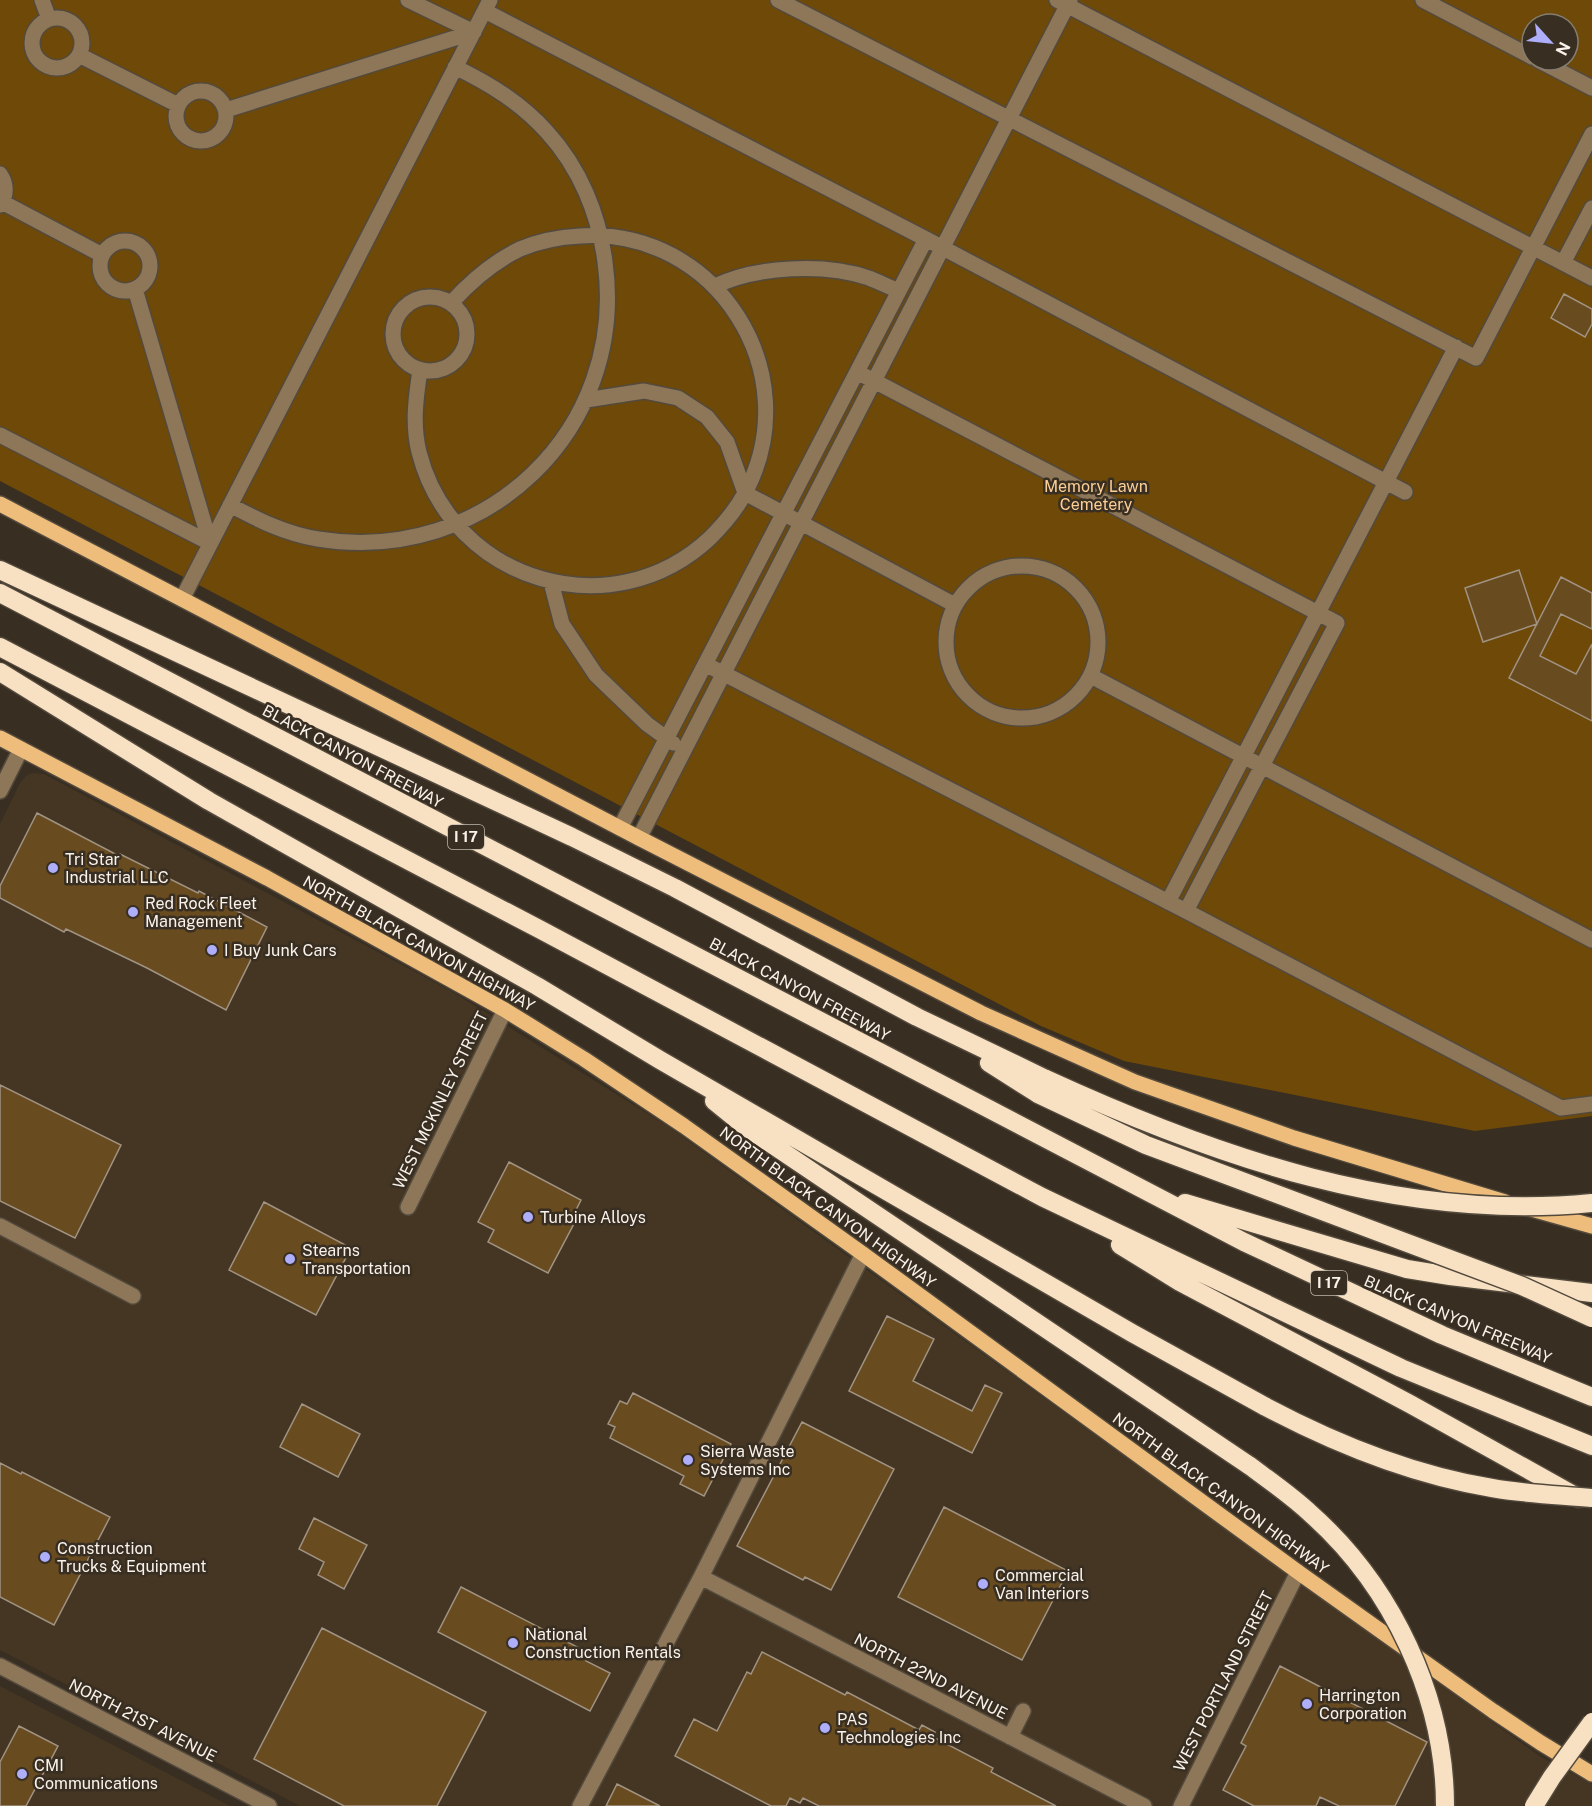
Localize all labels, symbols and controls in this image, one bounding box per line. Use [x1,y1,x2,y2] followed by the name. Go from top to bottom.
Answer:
[1520,12,1580,72] north arrow
[1552,39,1574,58] text: N
[1044,477,1148,514] park label: Memory Lawn Cemetery
[259,701,447,812] street label: BLACK CANYON FREEWAY
[448,825,484,849] road number: I 17
[65,850,169,887] place label: Tri Star Industrial LLC
[46,861,60,875] marker: Tri Star Industrial LLC
[299,872,538,1015] street label: NORTH BLACK CANYON HIGHWAY
[145,894,257,931] place label: Red Rock Fleet Management
[126,905,140,919] marker: Red Rock Fleet Management
[706,934,894,1045] street label: BLACK CANYON FREEWAY
[224,941,337,960] place label: I Buy Junk Cars
[205,943,219,957] marker: I Buy Junk Cars
[389,1008,492,1192] street label: WEST MCKINLEY STREET
[716,1123,940,1292] street label: NORTH BLACK CANYON HIGHWAY
[540,1208,646,1227] place label: Turbine Alloys
[521,1210,535,1224] marker: Turbine Alloys
[302,1241,411,1278] place label: Stearns Transportation
[283,1252,297,1266] marker: Stearns Transportation
[1311,1271,1347,1295] road number: I 17
[1361,1271,1555,1368] street label: BLACK CANYON FREEWAY
[1109,1409,1333,1578] street label: NORTH BLACK CANYON HIGHWAY
[700,1442,795,1479] place label: Sierra Waste Systems Inc
[681,1453,695,1467] marker: Sierra Waste Systems Inc
[57,1539,206,1576] place label: Construction Trucks & Equipment
[38,1550,52,1564] marker: Construction Trucks & Equipment
[995,1566,1089,1603] place label: Commercial Van Interiors
[976,1577,990,1591] marker: Commercial Van Interiors
[1170,1588,1277,1774] street label: WEST PORTLAND STREET
[525,1625,681,1662] place label: National Construction Rentals
[851,1629,1011,1723] street label: NORTH 22ND AVENUE
[506,1636,520,1650] marker: National Construction Rentals
[66,1675,220,1766] street label: NORTH 21ST AVENUE
[1319,1686,1407,1723] place label: Harrington Corporation
[1300,1697,1314,1711] marker: Harrington Corporation
[837,1710,961,1747] place label: PAS Technologies Inc
[818,1721,832,1735] marker: PAS Technologies Inc
[34,1756,158,1793] place label: CMI Communications
[15,1767,29,1781] marker: CMI Communications

